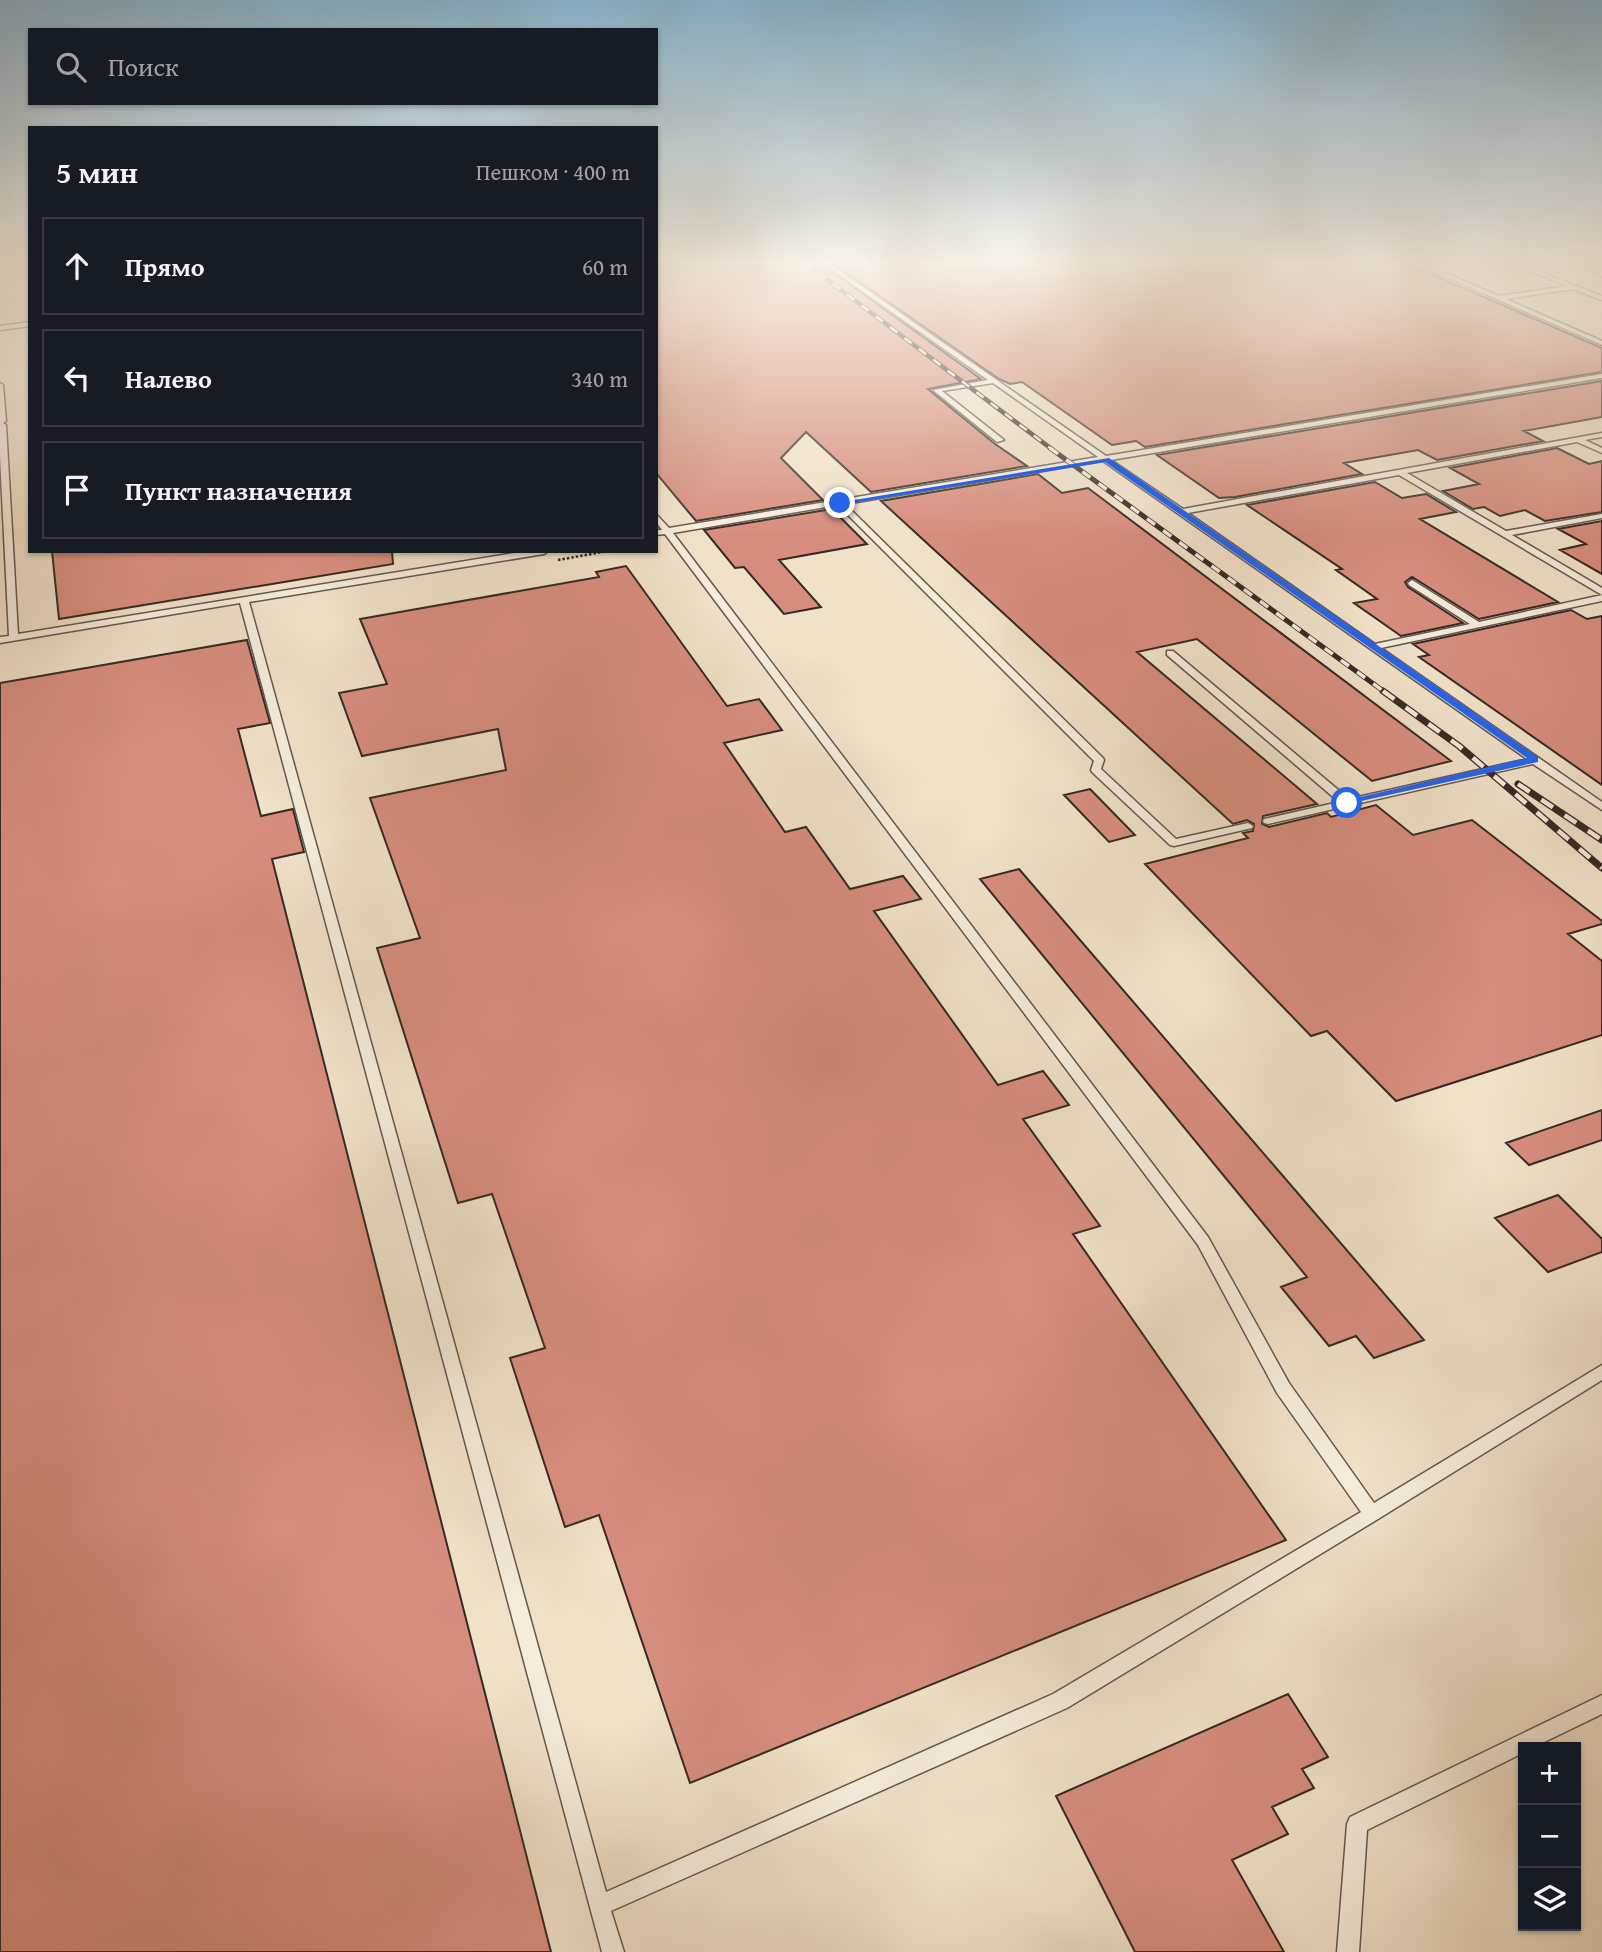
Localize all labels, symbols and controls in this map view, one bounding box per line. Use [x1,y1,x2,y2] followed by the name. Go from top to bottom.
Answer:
[28,28,658,105] search box
[108,47,179,86] text: Поиск
[52,48,90,86] icon: search
[56,150,138,194] text: 5 мин
[476,155,630,188] text: Пешком · 400 m
[58,247,96,285] icon: ahead
[125,247,205,286] text: Прямо
[582,250,628,283] text: 60 m
[58,359,96,397] icon: left
[125,359,212,398] text: Налево
[571,362,628,395] text: 340 m
[58,471,96,509] icon: arrive
[125,471,352,510] text: Пункт назначения
[824,487,855,518] route end
[1331,787,1362,818] route start
[1518,1742,1581,1931] map controls
[1518,1742,1581,1805] button: +
[1518,1805,1581,1868] button: −
[1518,1868,1581,1931] button: layers

